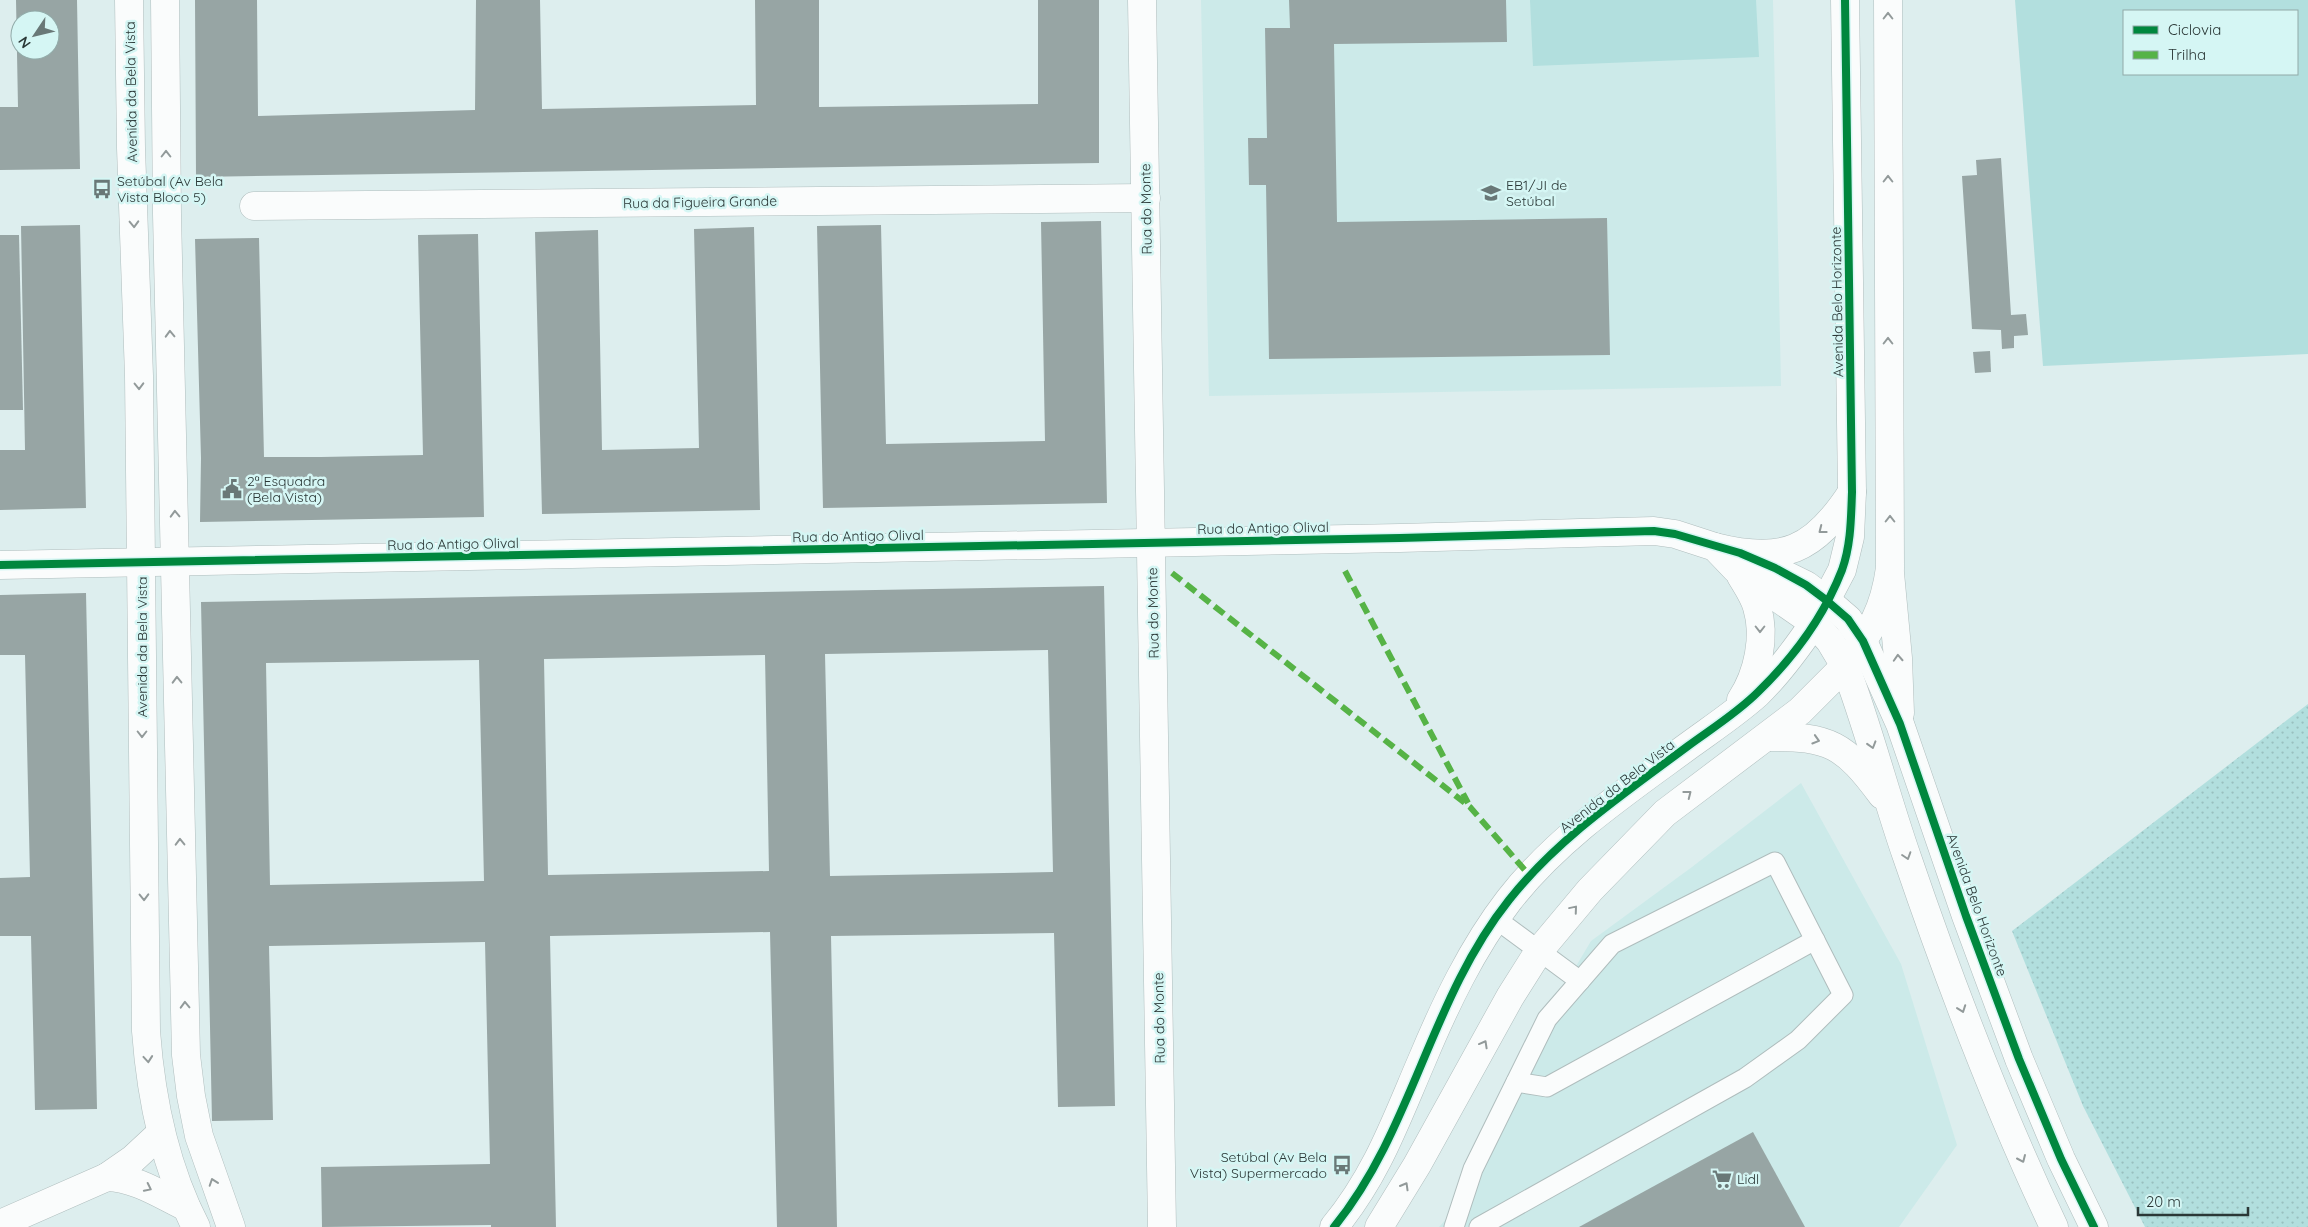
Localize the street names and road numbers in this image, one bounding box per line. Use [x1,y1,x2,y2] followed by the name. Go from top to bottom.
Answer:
[121,21,141,163] street label: Avenida da Bela Vista
[1136,163,1156,255] street label: Rua do Monte
[623,192,777,212] street label: Rua da Figueira Grande
[1827,226,1847,378] street label: Avenida Belo Horizonte
[1197,518,1329,538] street label: Rua do Antigo Olival
[792,526,924,546] street label: Rua do Antigo Olival
[387,534,519,554] street label: Rua do Antigo Olival
[1143,567,1163,659] street label: Rua do Monte
[133,576,151,718] street label: Avenida da Bela Vista
[1556,735,1678,837] street label: Avenida da Bela Vista
[1943,831,2011,979] street label: Avenida Belo Horizonte
[1149,972,1169,1064] street label: Rua do Monte

